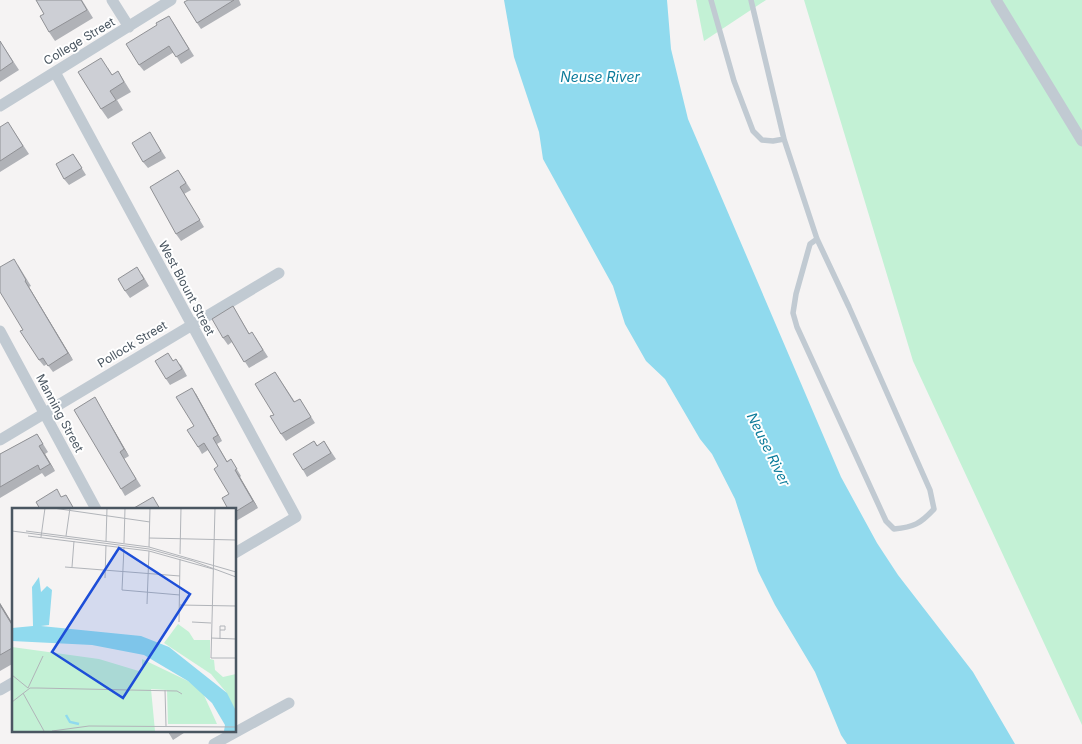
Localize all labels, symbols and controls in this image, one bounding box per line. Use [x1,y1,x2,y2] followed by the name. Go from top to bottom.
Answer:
[41,14,117,68] street label: College Street
[560,68,641,85] water label: Neuse River
[156,238,218,338] street label: West Blount Street
[95,317,170,371] street label: Pollock Street
[33,371,87,455] street label: Manning Street
[744,409,794,489] water label: Neuse River
[12,508,236,732] inset map

